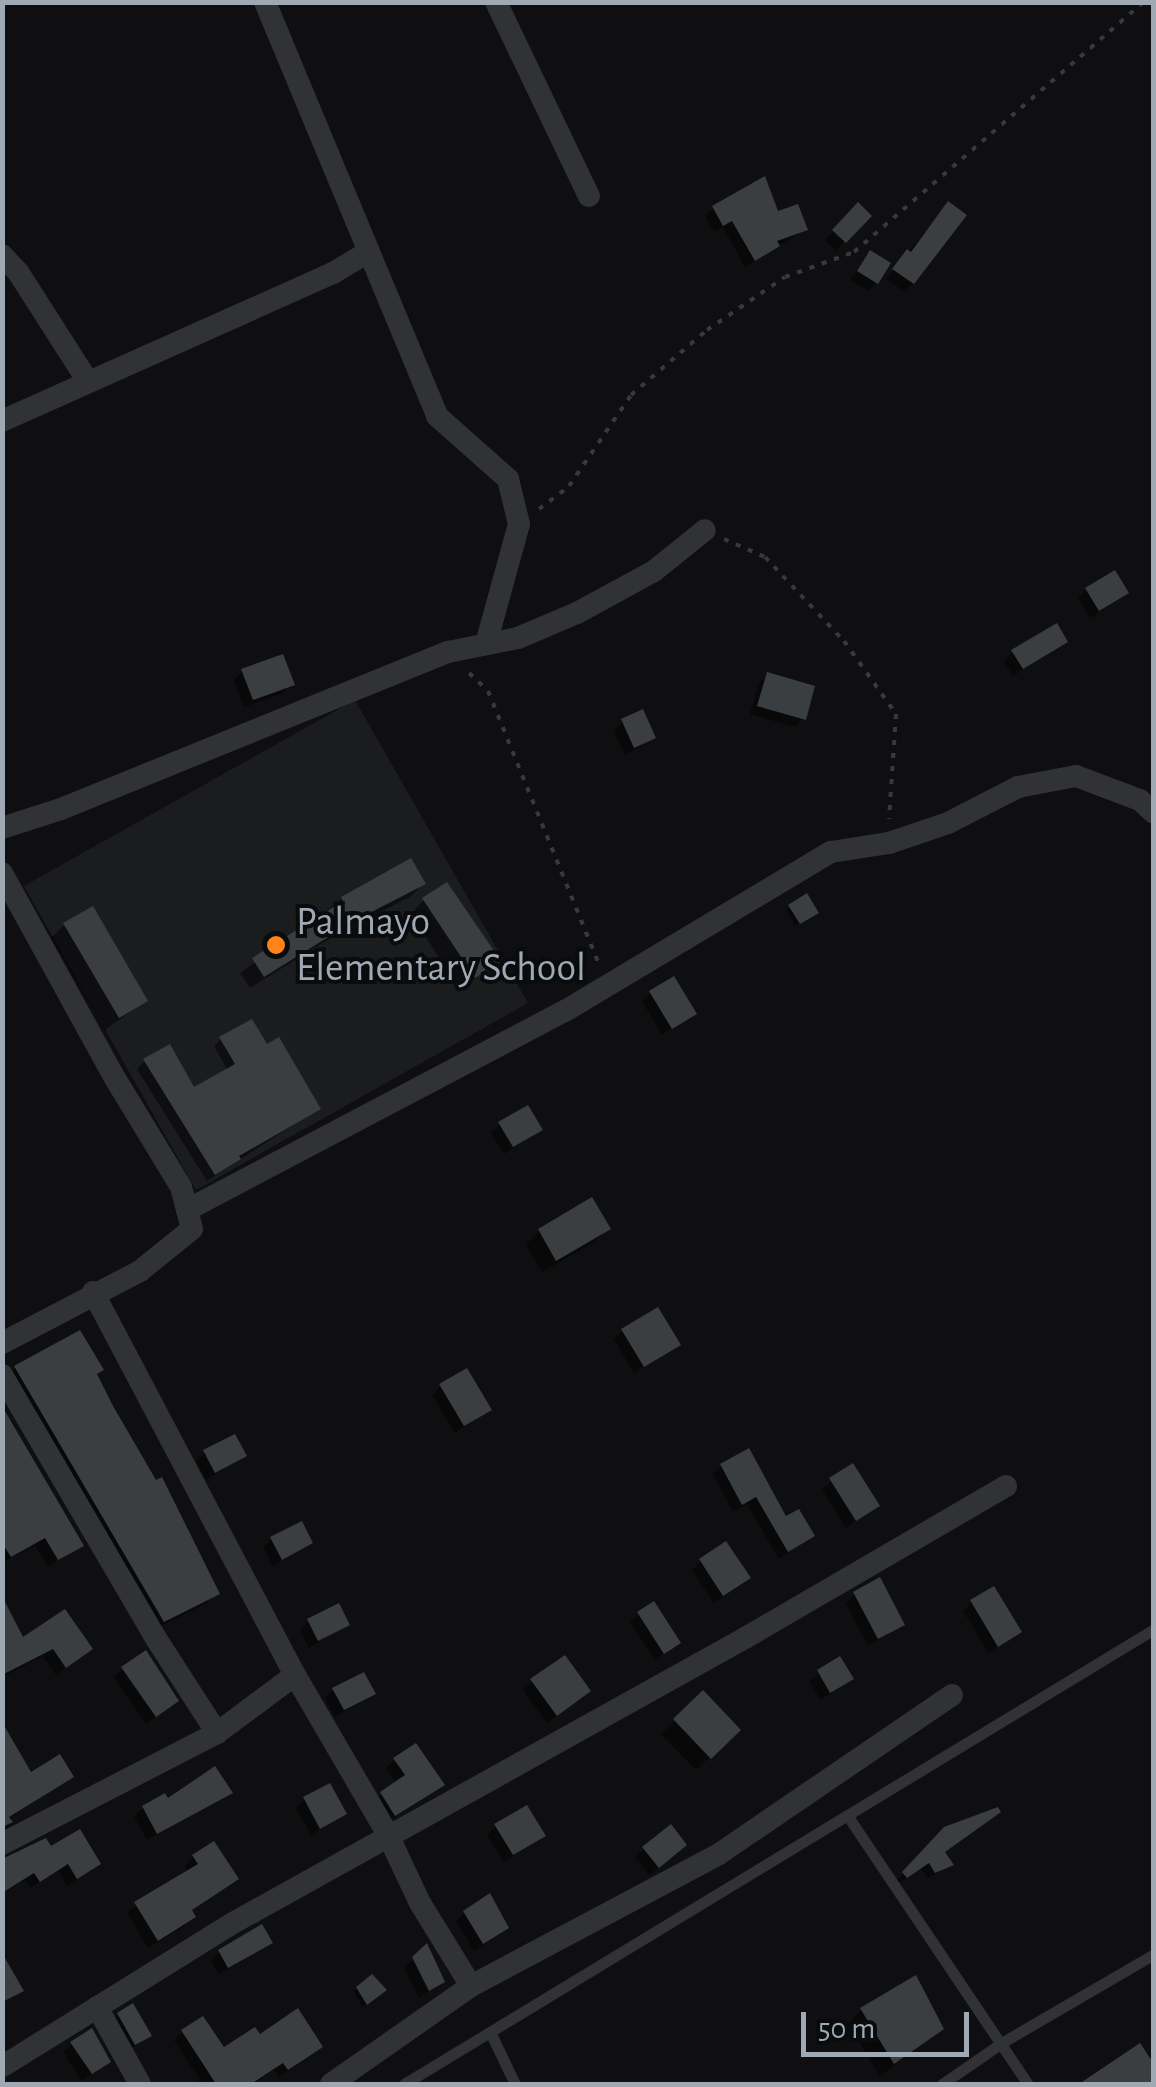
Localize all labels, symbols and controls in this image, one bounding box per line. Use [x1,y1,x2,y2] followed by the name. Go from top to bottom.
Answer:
[296,898,586,992] place label: Palmayo Elementary School
[265,934,287,956] marker: Palmayo Elementary School
[806,1992,974,2054] scale bar
[818,2014,875,2044] text: 50 m

